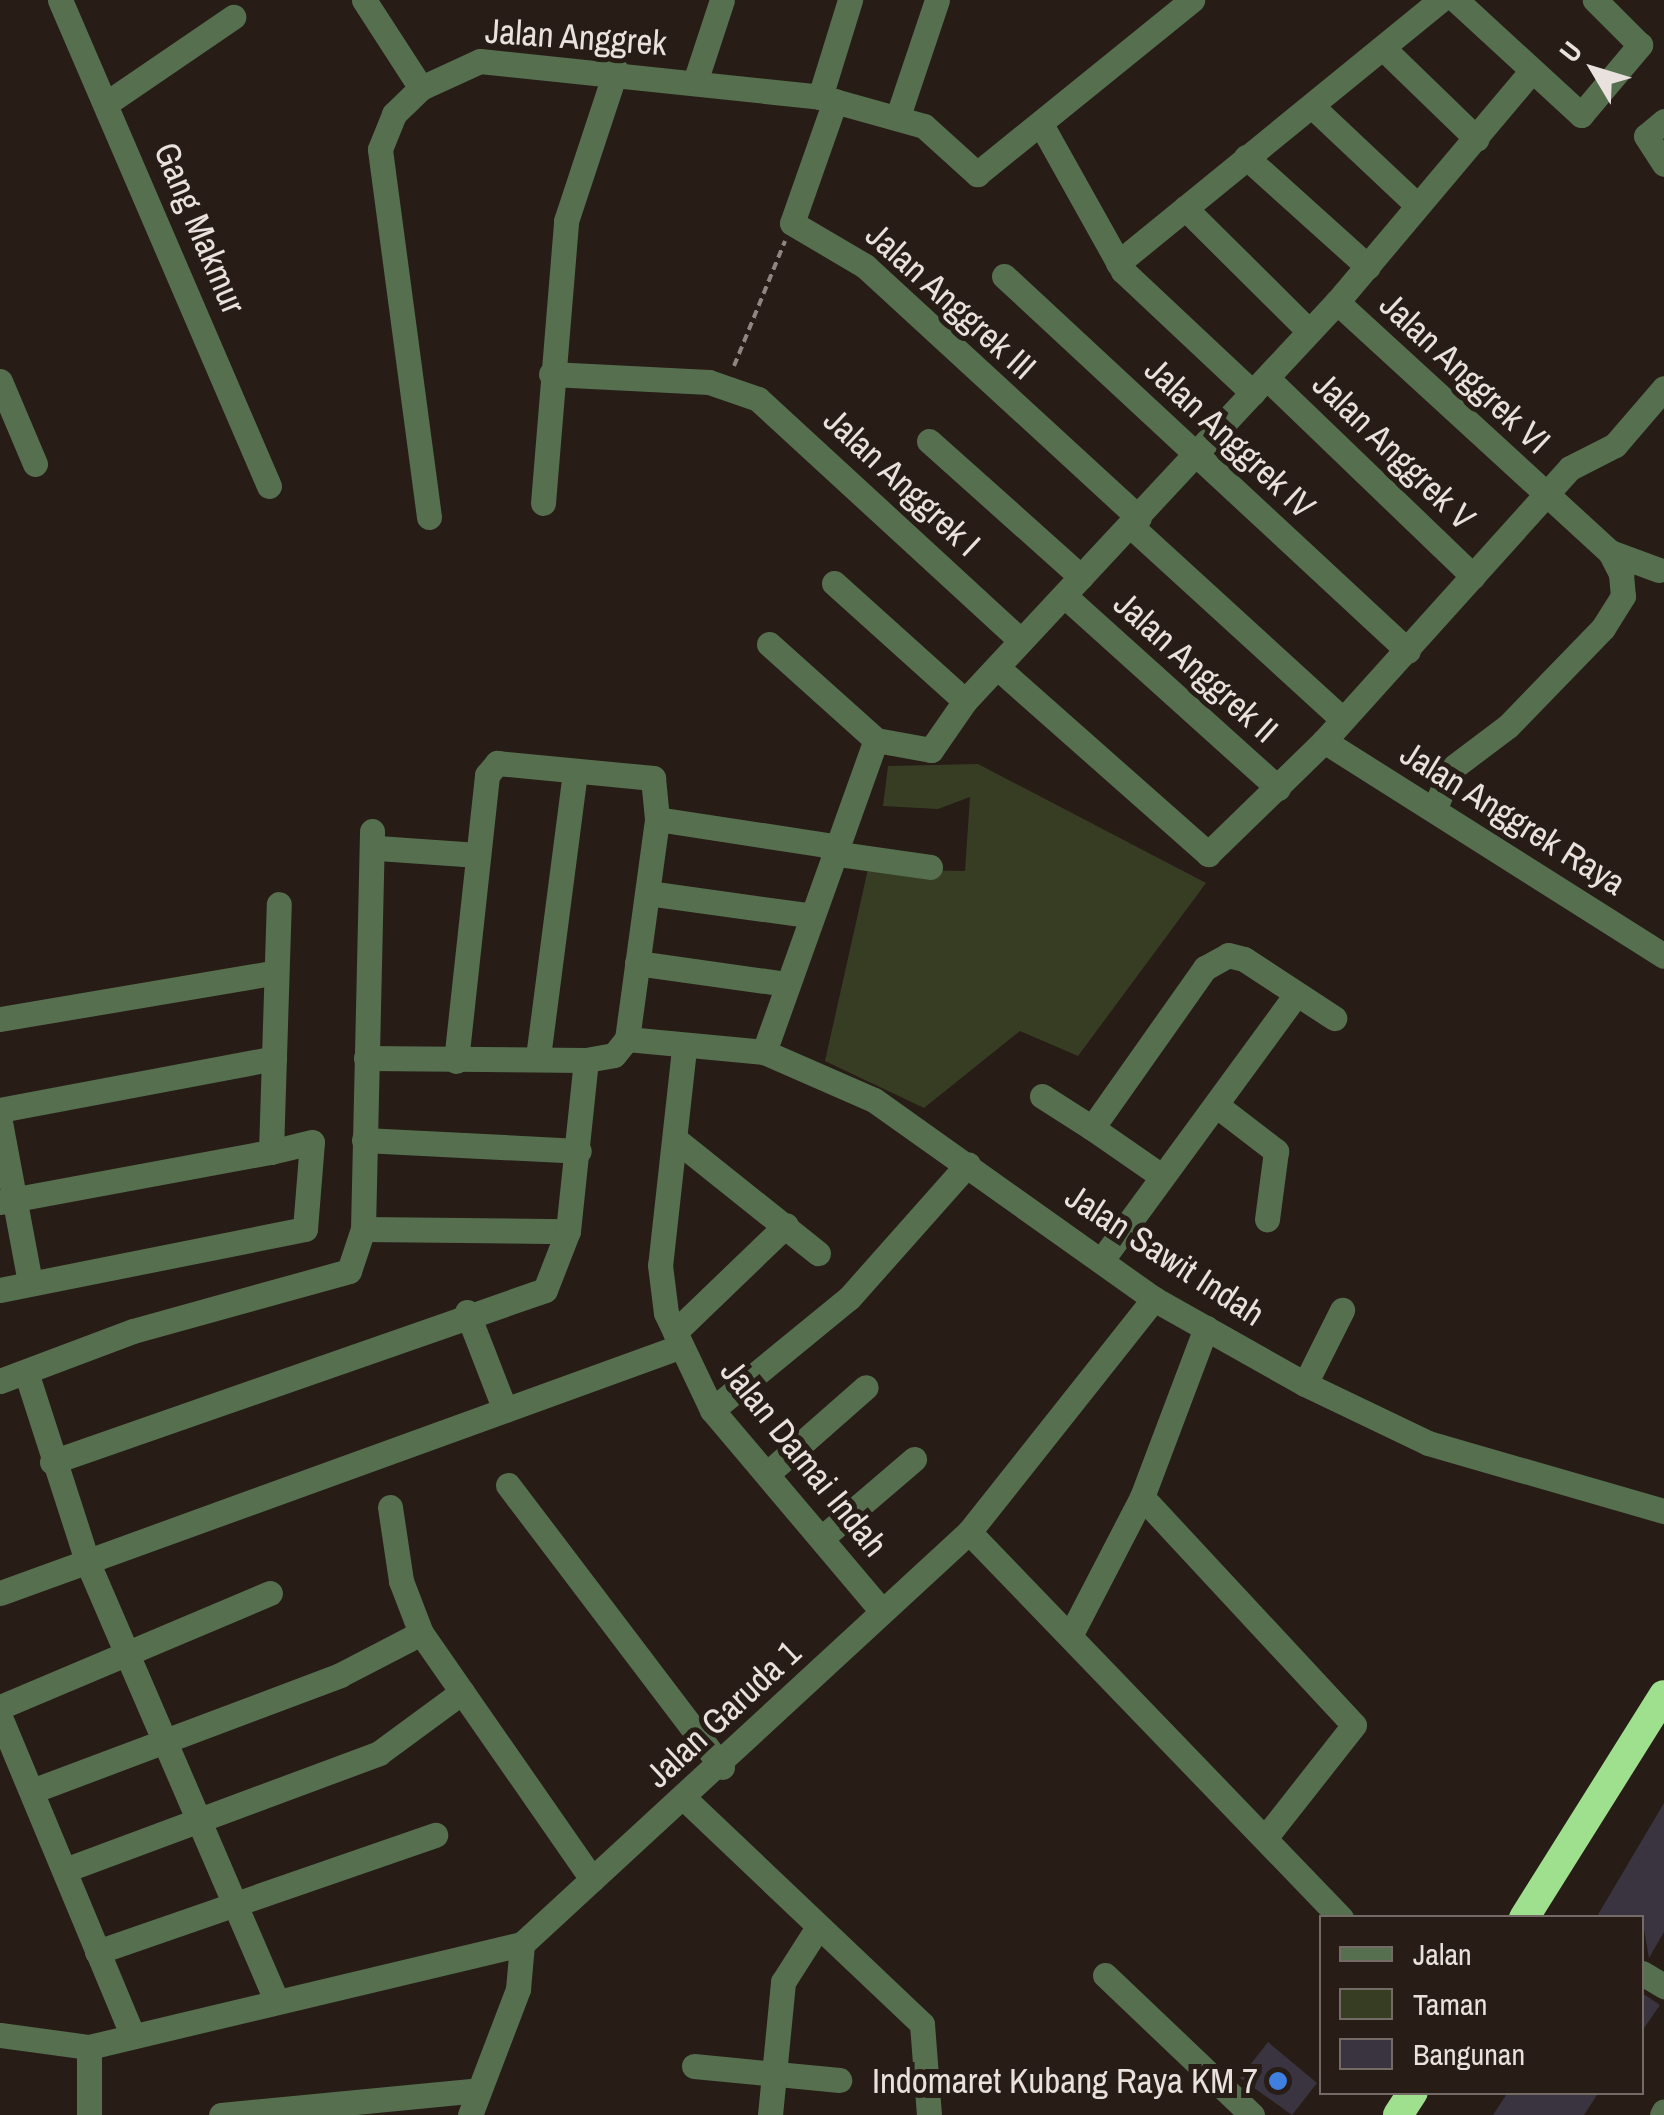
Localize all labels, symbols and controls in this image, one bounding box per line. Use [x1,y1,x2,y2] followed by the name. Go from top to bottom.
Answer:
[483,10,669,64] street label: Jalan Anggrek
[1544,20,1644,120] north arrow
[1550,33,1590,70] text: U
[145,136,255,320] street label: Gang Makmur
[857,213,1045,389] street label: Jalan Anggrek III
[1371,283,1559,463] street label: Jalan Anggrek VI
[1136,348,1324,528] street label: Jalan Anggrek IV
[1304,363,1484,539] street label: Jalan Anggrek V
[815,399,989,565] street label: Jalan Anggrek I
[1105,582,1287,752] street label: Jalan Anggrek II
[1392,732,1634,904] street label: Jalan Anggrek Raya
[1058,1175,1272,1335] street label: Jalan Sawit Indah
[712,1351,896,1565] street label: Jalan Damai Indah
[637,1632,809,1796] street label: Jalan Garuda 1
[1319,1915,1644,2095] legend
[1413,1934,1472,1974] text: Jalan
[1413,1984,1487,2024] text: Taman
[1413,2034,1525,2074] text: Bangunan
[872,2060,1258,2102] place label: Indomaret Kubang Raya KM 7
[1267,2070,1289,2092] marker: Indomaret Kubang Raya KM 7

